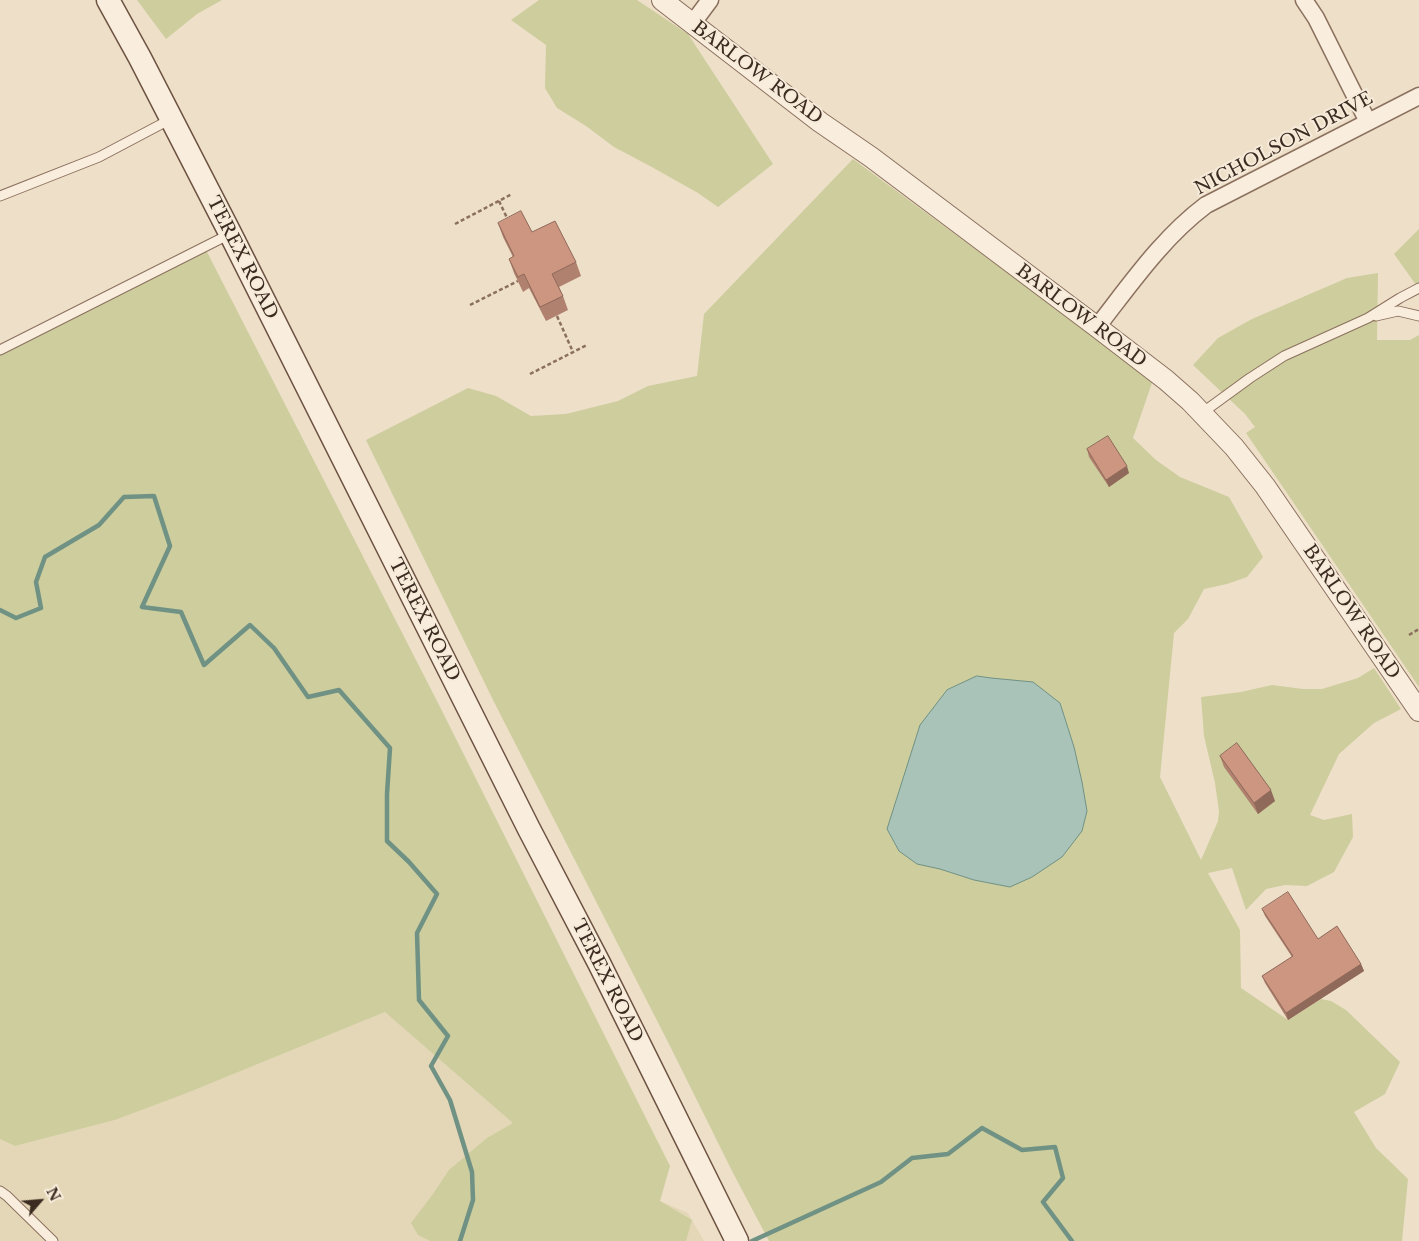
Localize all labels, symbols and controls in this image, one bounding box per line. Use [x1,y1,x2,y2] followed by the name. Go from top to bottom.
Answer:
[688,17,826,129] street label: BARLOW ROAD
[1191,88,1377,200] street label: NICHOLSON DRIVE
[202,193,282,323] street label: TEREX ROAD
[1012,260,1150,372] street label: BARLOW ROAD
[1298,541,1404,683] street label: BARLOW ROAD
[384,555,464,685] street label: TEREX ROAD
[567,916,647,1046] street label: TEREX ROAD
[15,1176,65,1226] north arrow
[42,1184,64,1204] text: N

